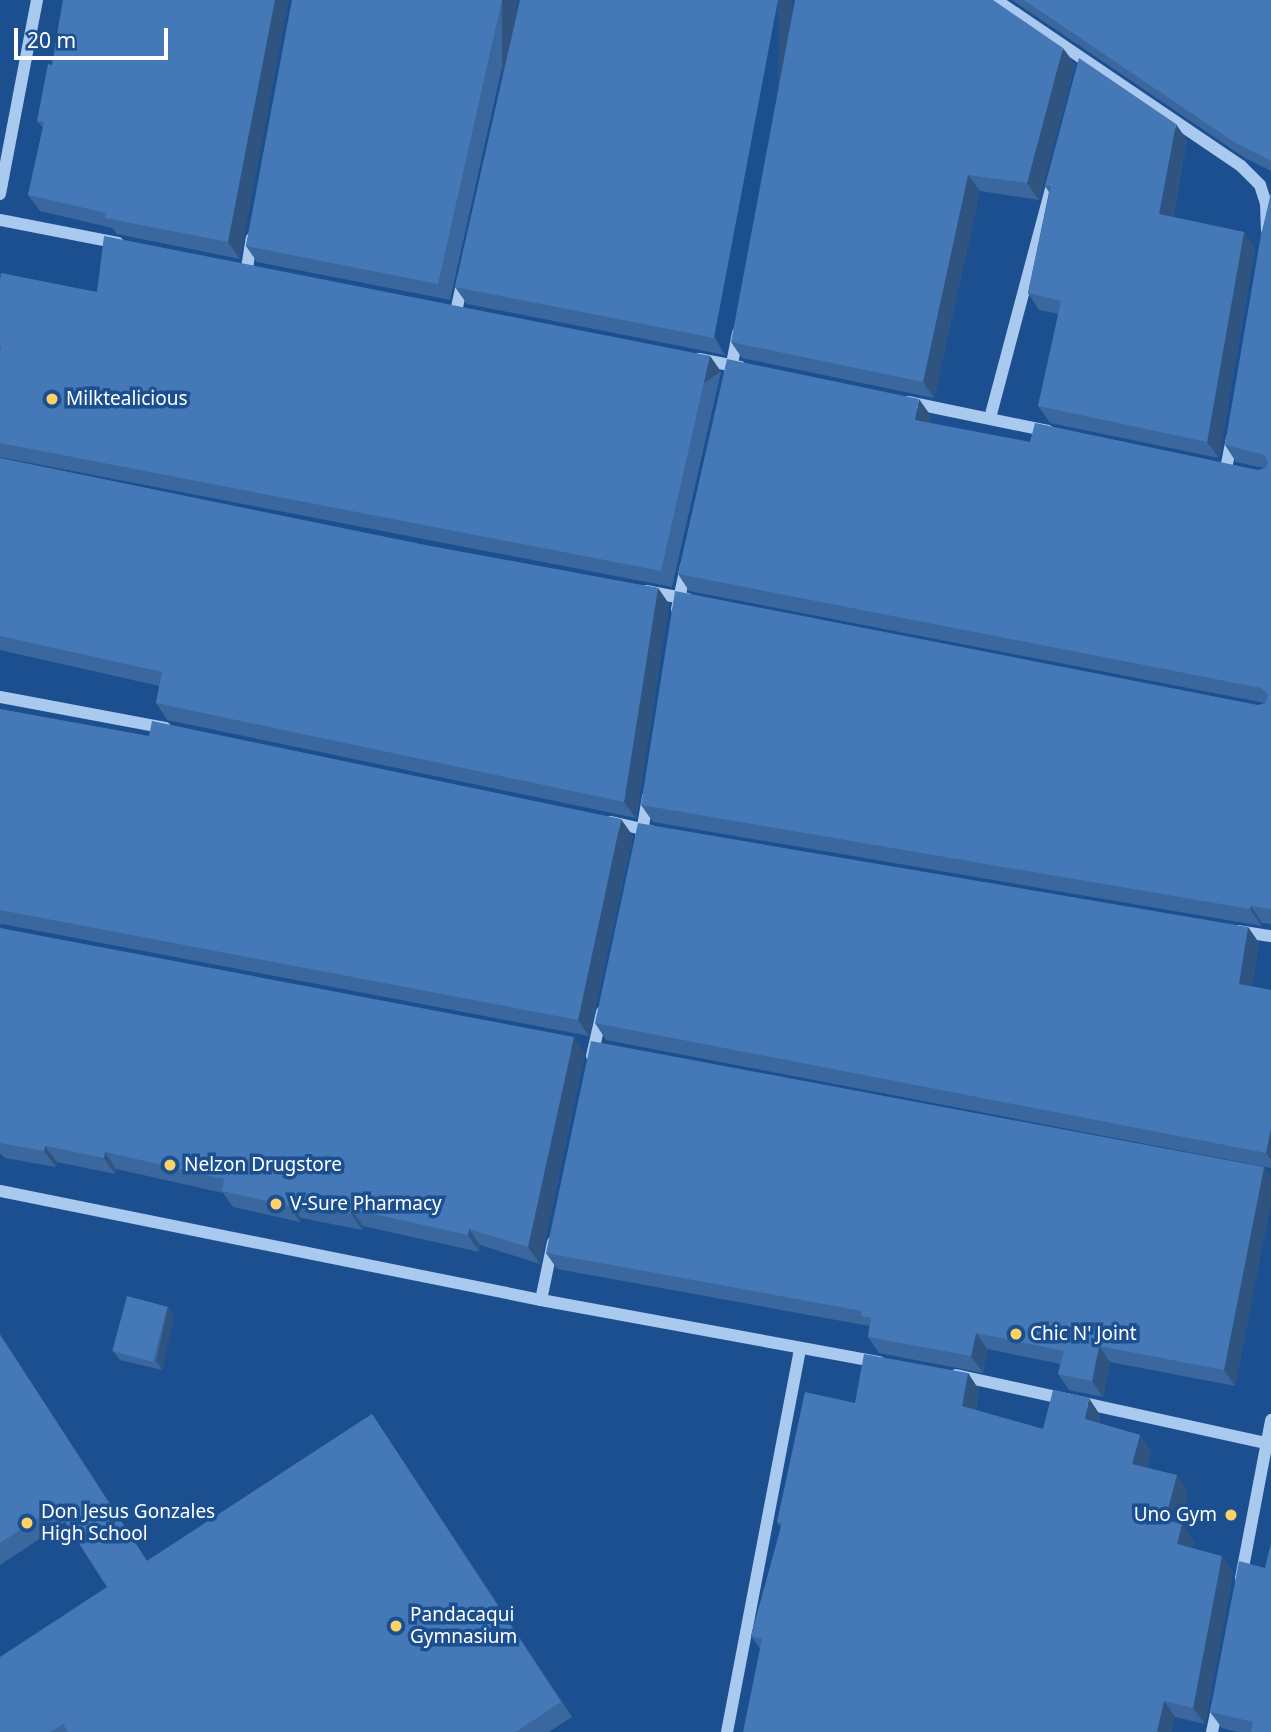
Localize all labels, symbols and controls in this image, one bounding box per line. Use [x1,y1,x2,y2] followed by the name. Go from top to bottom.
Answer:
[18,14,172,58] scale bar
[27,26,76,54] text: 20 m
[66,388,188,410] place label: Milktealicious
[44,391,60,407] marker: Milktealicious
[184,1154,342,1176] place label: Nelzon Drugstore
[162,1157,178,1173] marker: Nelzon Drugstore
[290,1193,442,1215] place label: V-Sure Pharmacy
[268,1196,284,1212] marker: V-Sure Pharmacy
[1030,1323,1137,1345] place label: Chic N' Joint
[1008,1326,1024,1342] marker: Chic N' Joint
[41,1501,215,1545] place label: Don Jesus Gonzales High School
[1134,1504,1217,1526] place label: Uno Gym
[1223,1507,1239,1523] marker: Uno Gym
[19,1515,35,1531] marker: Don Jesus Gonzales High School
[410,1604,517,1648] place label: Pandacaqui Gymnasium
[388,1618,404,1634] marker: Pandacaqui Gymnasium

